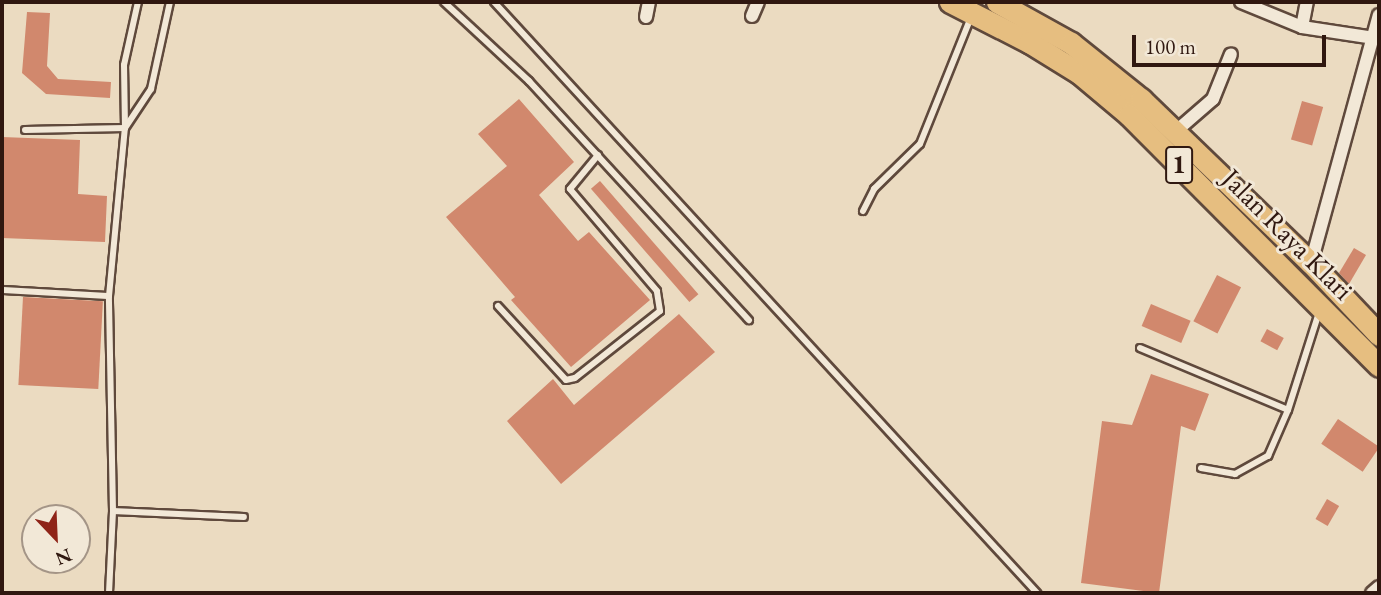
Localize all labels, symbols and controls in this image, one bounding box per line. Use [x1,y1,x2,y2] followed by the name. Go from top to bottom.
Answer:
[1136,21,1330,65] scale bar
[1145,33,1196,60] text: 100 m
[1165,142,1193,188] road number: 1
[1215,161,1361,307] street label: Jalan Raya Klari
[21,504,91,574] north arrow
[52,542,76,571] text: N

